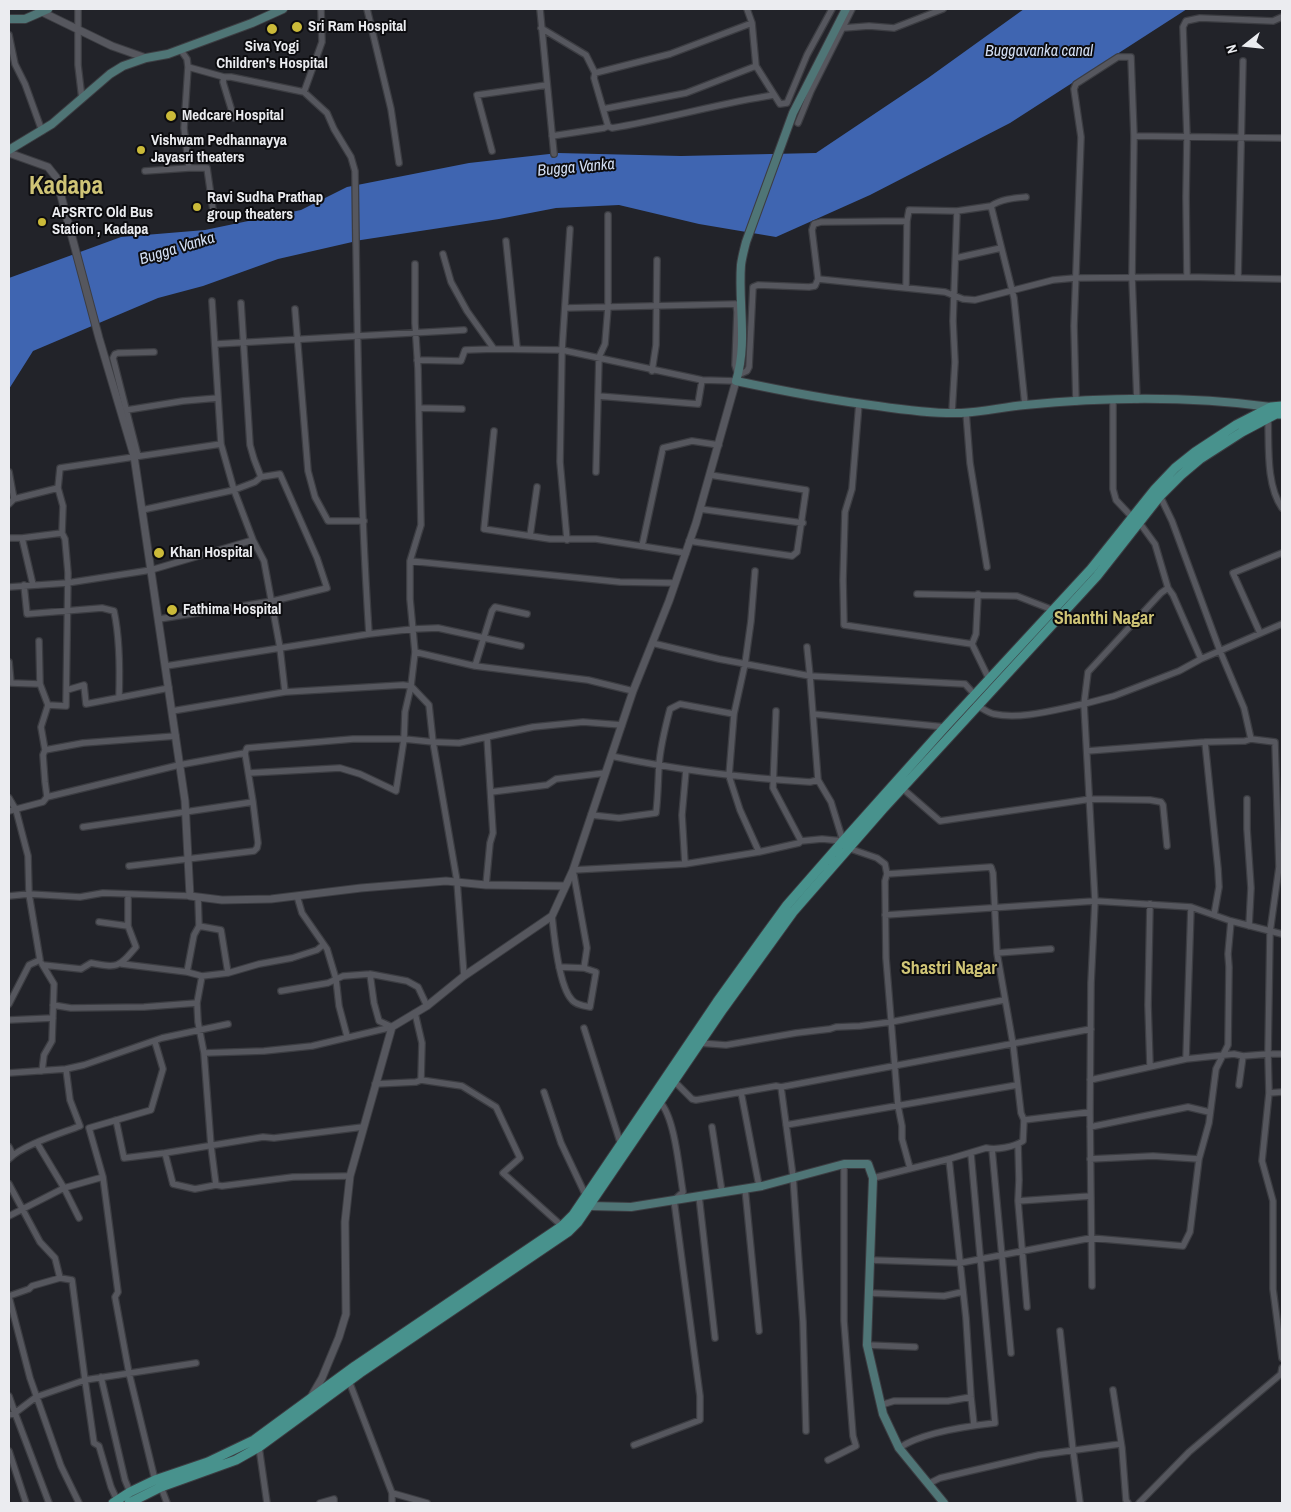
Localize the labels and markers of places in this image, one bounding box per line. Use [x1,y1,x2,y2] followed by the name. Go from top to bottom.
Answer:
[308,18,406,36] place label: Sri Ram Hospital
[290,20,304,34] marker: Sri Ram Hospital
[265,22,279,36] marker: Siva Yogi Children's Hospital
[216,38,328,73] place label: Siva Yogi Children's Hospital
[182,107,284,125] place label: Medcare Hospital
[164,109,178,123] marker: Medcare Hospital
[151,132,287,167] place label: Vishwam Pedhannayya Jayasri theaters
[135,144,147,156] marker: Vishwam Pedhannayya Jayasri theaters
[207,189,323,224] place label: Ravi Sudha Prathap group theaters
[191,201,203,213] marker: Ravi Sudha Prathap group theaters
[52,204,153,239] place label: APSRTC Old Bus Station , Kadapa
[36,216,48,228] marker: APSRTC Old Bus Station , Kadapa
[170,544,253,562] place label: Khan Hospital
[152,546,166,560] marker: Khan Hospital
[183,601,282,619] place label: Fathima Hospital
[165,603,179,617] marker: Fathima Hospital

